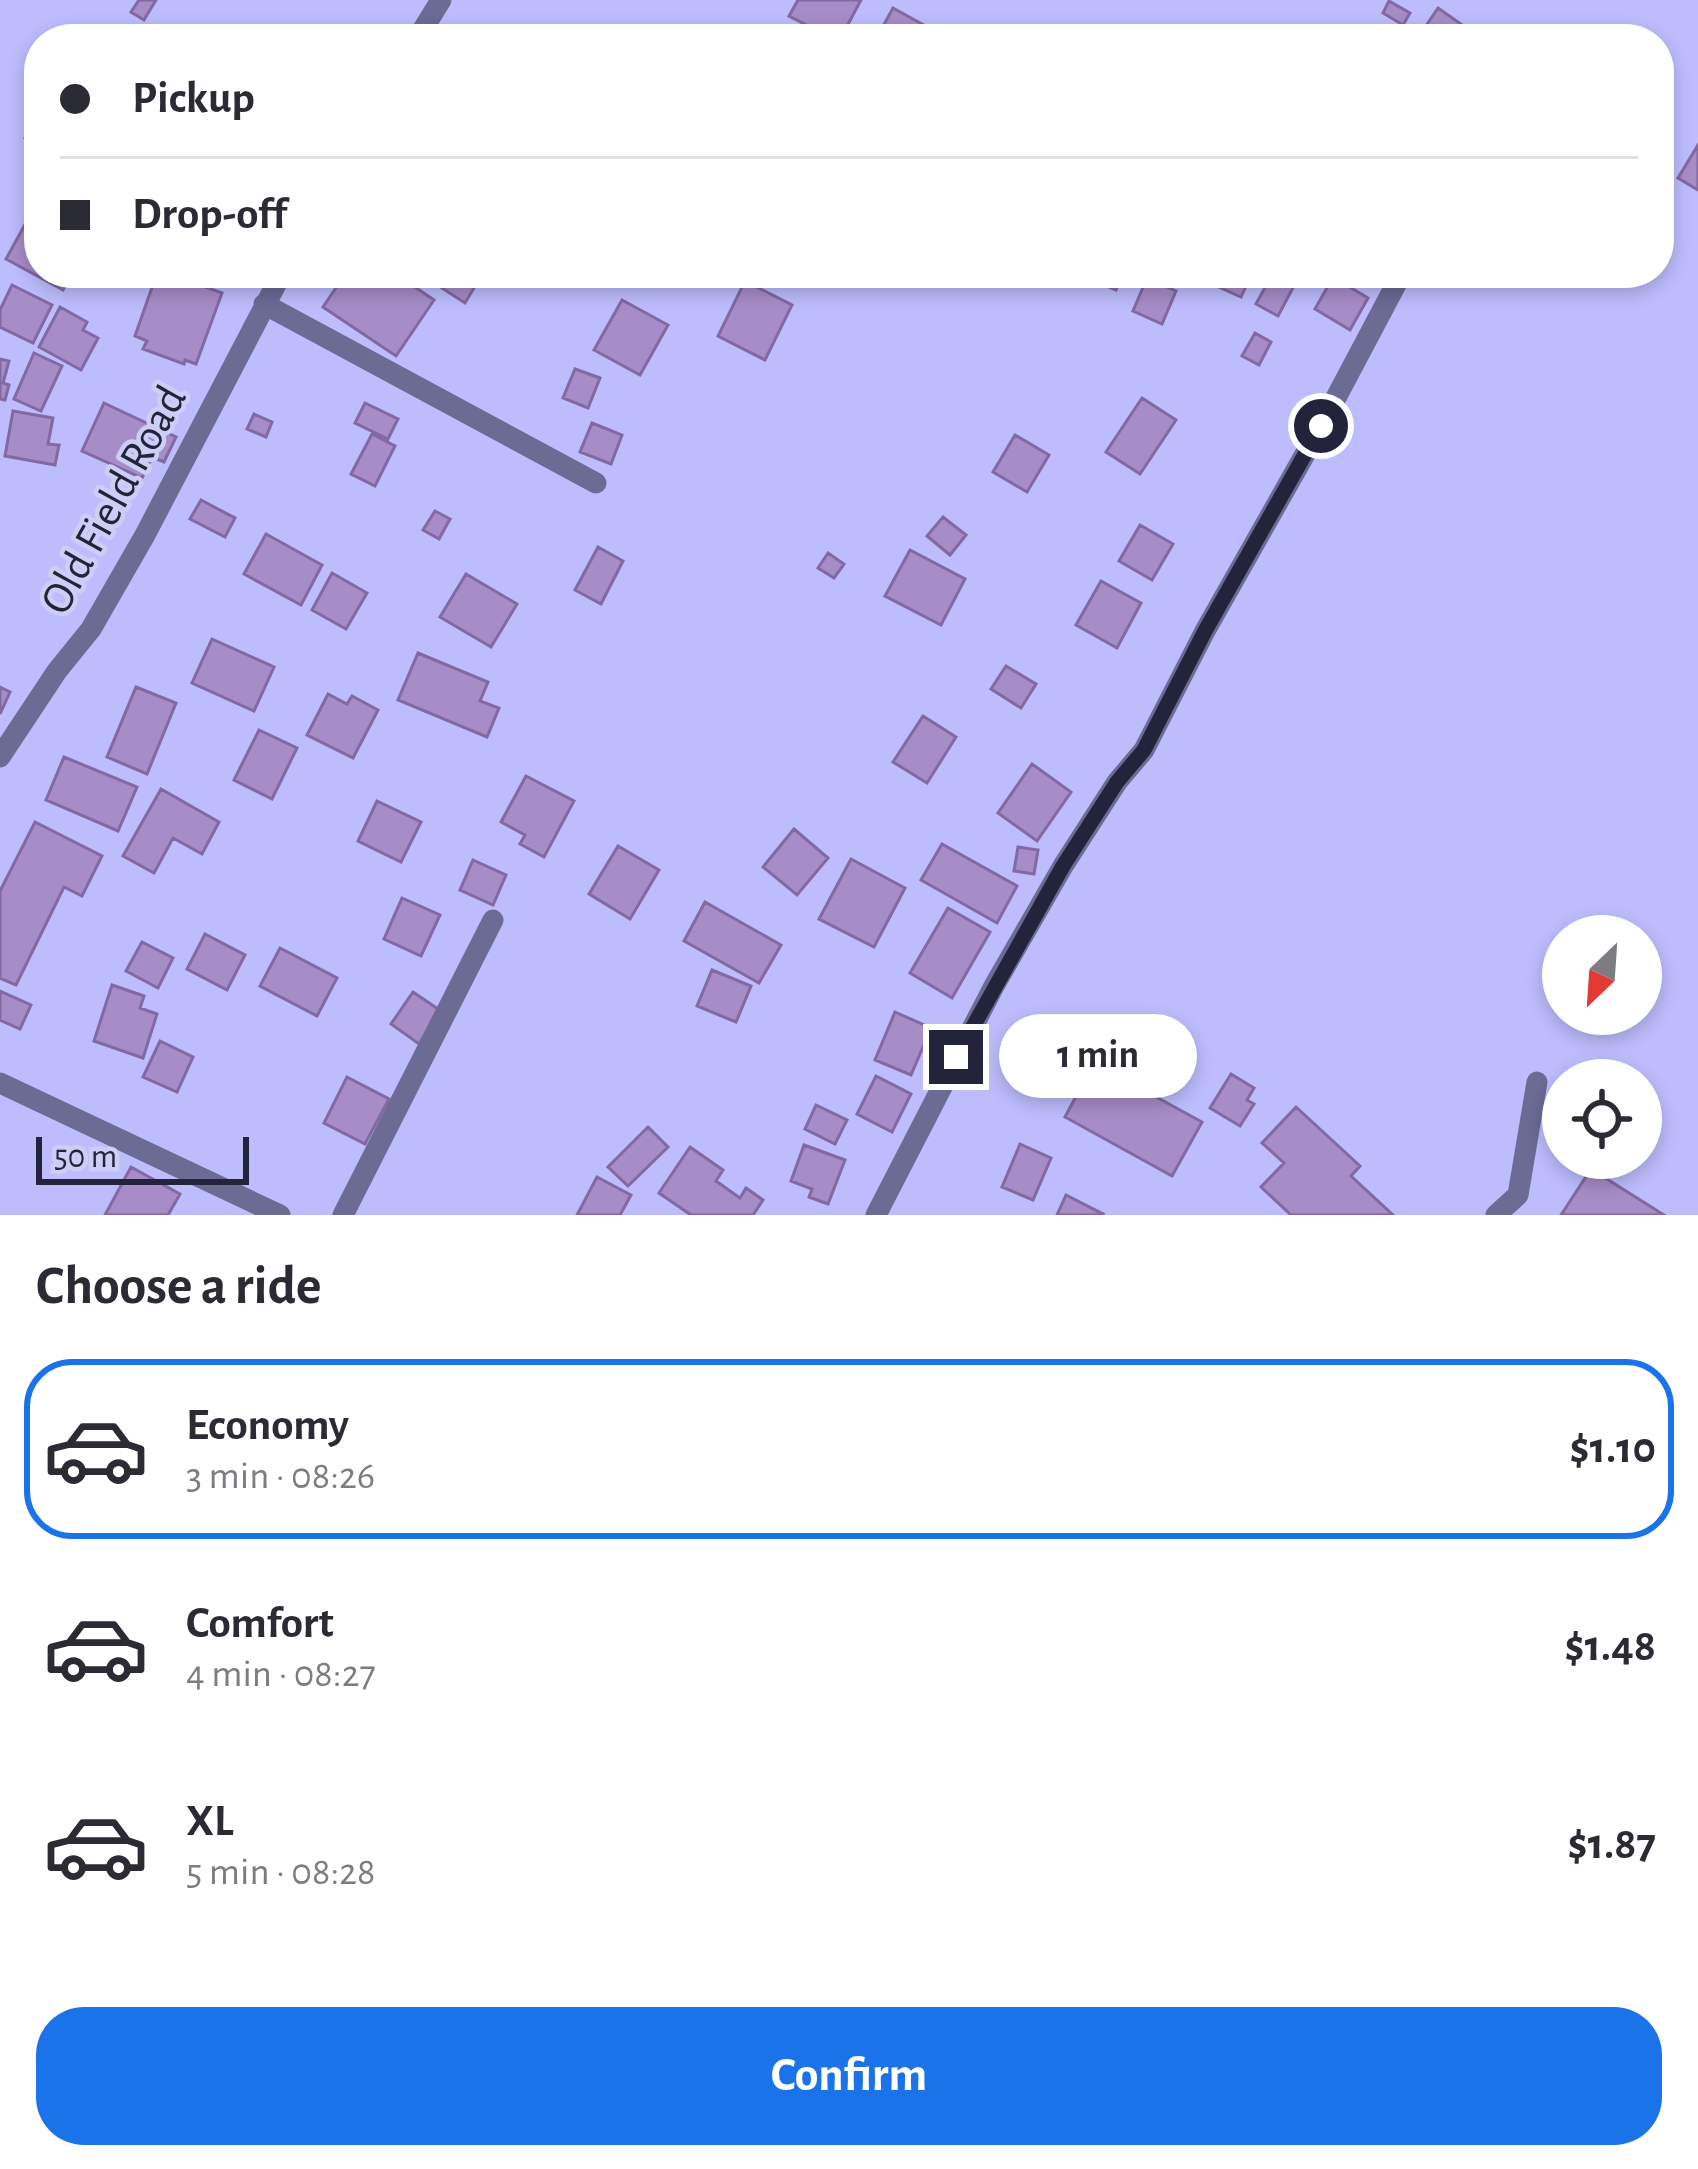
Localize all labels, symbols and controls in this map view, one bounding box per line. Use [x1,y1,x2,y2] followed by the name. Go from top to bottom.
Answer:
[132,76,255,121] text: Pickup
[132,192,287,237] text: Drop-off
[33,378,195,622] street label: Old Field Road
[1294,399,1348,453] route start
[1542,915,1662,1035] north arrow
[1542,915,1662,1179] map controls
[998,1015,1196,1099] callout: 1 min
[929,1030,983,1084] route end
[1057,1036,1139,1075] text: 1 min
[1542,1059,1662,1179] button: locate
[36,1131,249,1184] scale bar
[54,1141,117,1174] text: 50 m
[36,1260,322,1314] text: Choose a ride
[42,1395,150,1503] icon: car
[186,1403,349,1448] text: Economy
[1570,1426,1656,1471] text: $1.10
[186,1457,375,1496] text: 3 min · 08:26
[42,1593,150,1701] icon: car
[186,1601,334,1646] text: Comfort
[1564,1624,1656,1669] text: $1.48
[186,1655,376,1694] text: 4 min · 08:27
[42,1791,150,1899] icon: car
[186,1799,234,1844] text: XL
[1568,1822,1656,1867] text: $1.87
[186,1853,376,1892] text: 5 min · 08:28
[36,2007,1662,2145] button: Confirm

